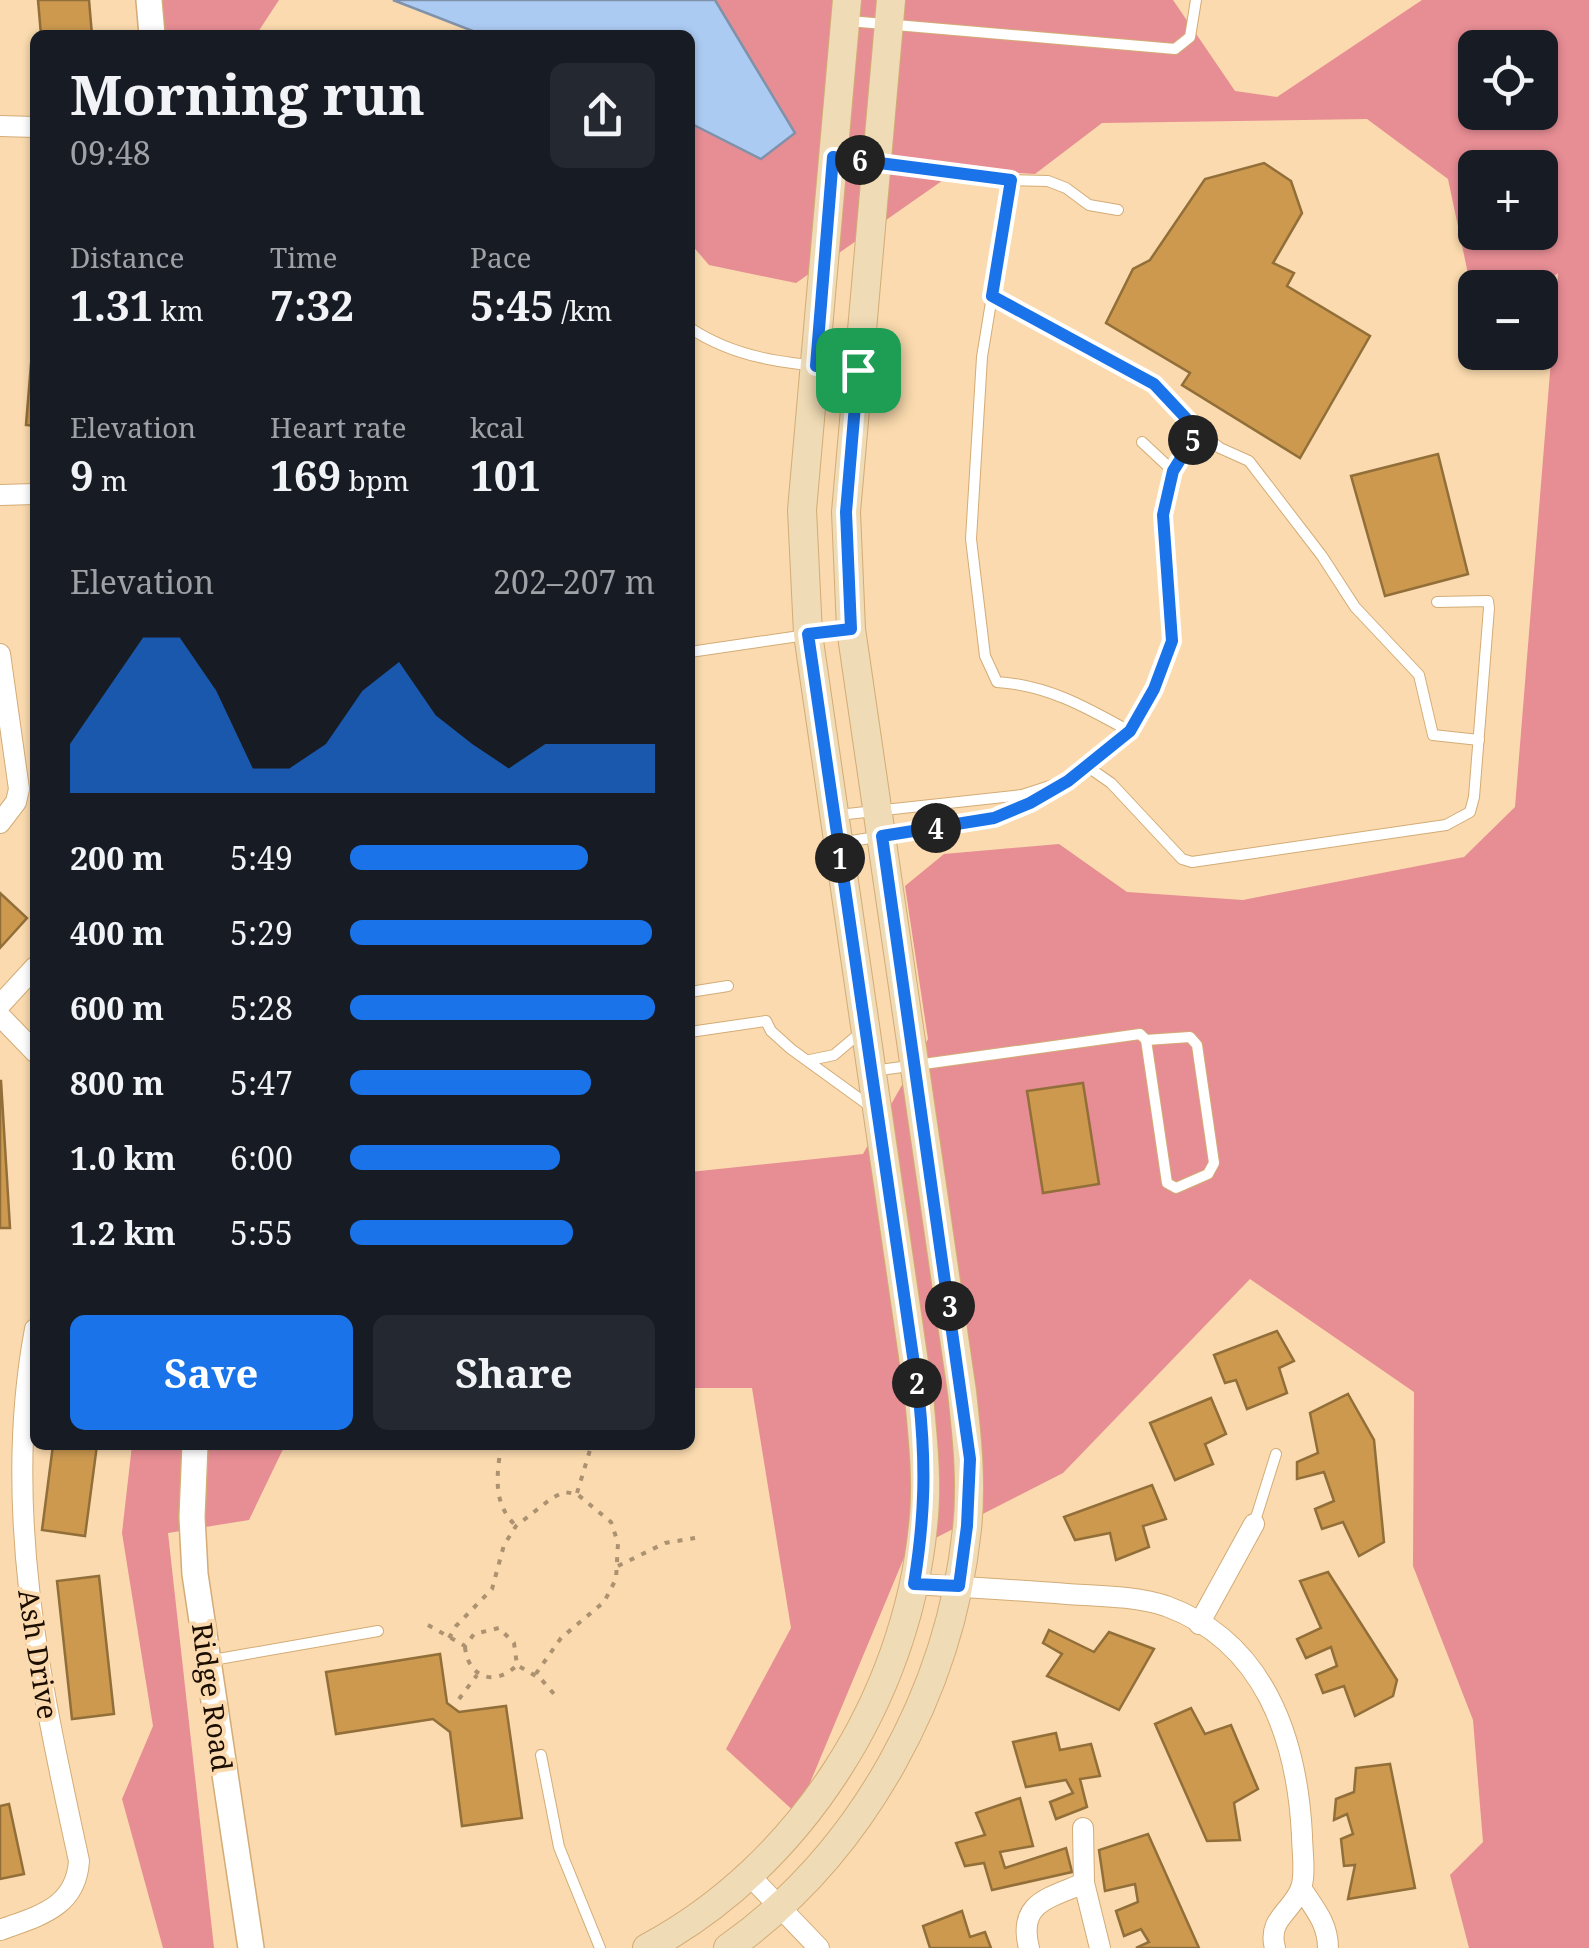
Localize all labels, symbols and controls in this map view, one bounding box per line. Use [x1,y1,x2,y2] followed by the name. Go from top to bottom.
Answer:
[1458,30,1558,370] map controls
[1458,30,1558,130] button: locate
[70,56,425,131] text: Morning run
[550,63,655,168] button: share
[70,131,151,174] text: 09:48
[835,135,885,185] pin: 6
[852,141,868,179] text: 6
[1458,150,1558,250] button: +
[70,238,184,276] text: Distance
[270,238,338,276] text: Time
[470,238,531,276] text: Pace
[1458,270,1558,370] button: −
[70,276,154,333] text: 1.31
[270,276,354,333] text: 7:32
[470,276,554,333] text: 5:45
[154,291,204,329] text: km
[554,291,612,329] text: /km
[816,328,901,413] pin
[831,343,886,398] icon: arrive
[70,408,196,446] text: Elevation
[270,408,407,446] text: Heart rate
[470,408,524,446] text: kcal
[1168,415,1218,465] pin: 5
[1185,421,1201,459] text: 5
[70,446,94,503] text: 9
[270,446,341,503] text: 169
[470,446,541,503] text: 101
[94,461,127,499] text: m
[341,461,409,499] text: bpm
[70,560,214,603] text: Elevation
[493,560,655,603] text: 202–207 m
[911,803,961,853] pin: 4
[928,809,944,847] text: 4
[815,833,865,883] pin: 1
[70,836,164,879] text: 200 m
[230,836,293,879] text: 5:49
[832,839,848,877] text: 1
[70,911,164,954] text: 400 m
[230,911,293,954] text: 5:29
[70,986,164,1029] text: 600 m
[230,986,293,1029] text: 5:28
[70,1061,164,1104] text: 800 m
[230,1061,293,1104] text: 5:47
[70,1136,176,1179] text: 1.0 km
[230,1136,293,1179] text: 6:00
[70,1211,176,1254] text: 1.2 km
[230,1211,293,1254] text: 5:55
[925,1281,975,1331] pin: 3
[942,1287,958,1325] text: 3
[70,1315,353,1430] button: Save
[373,1315,655,1430] button: Share
[892,1358,942,1408] pin: 2
[909,1364,925,1402] text: 2
[10,1586,68,1722] street label: Ash Drive
[184,1620,242,1774] street label: Ridge Road

